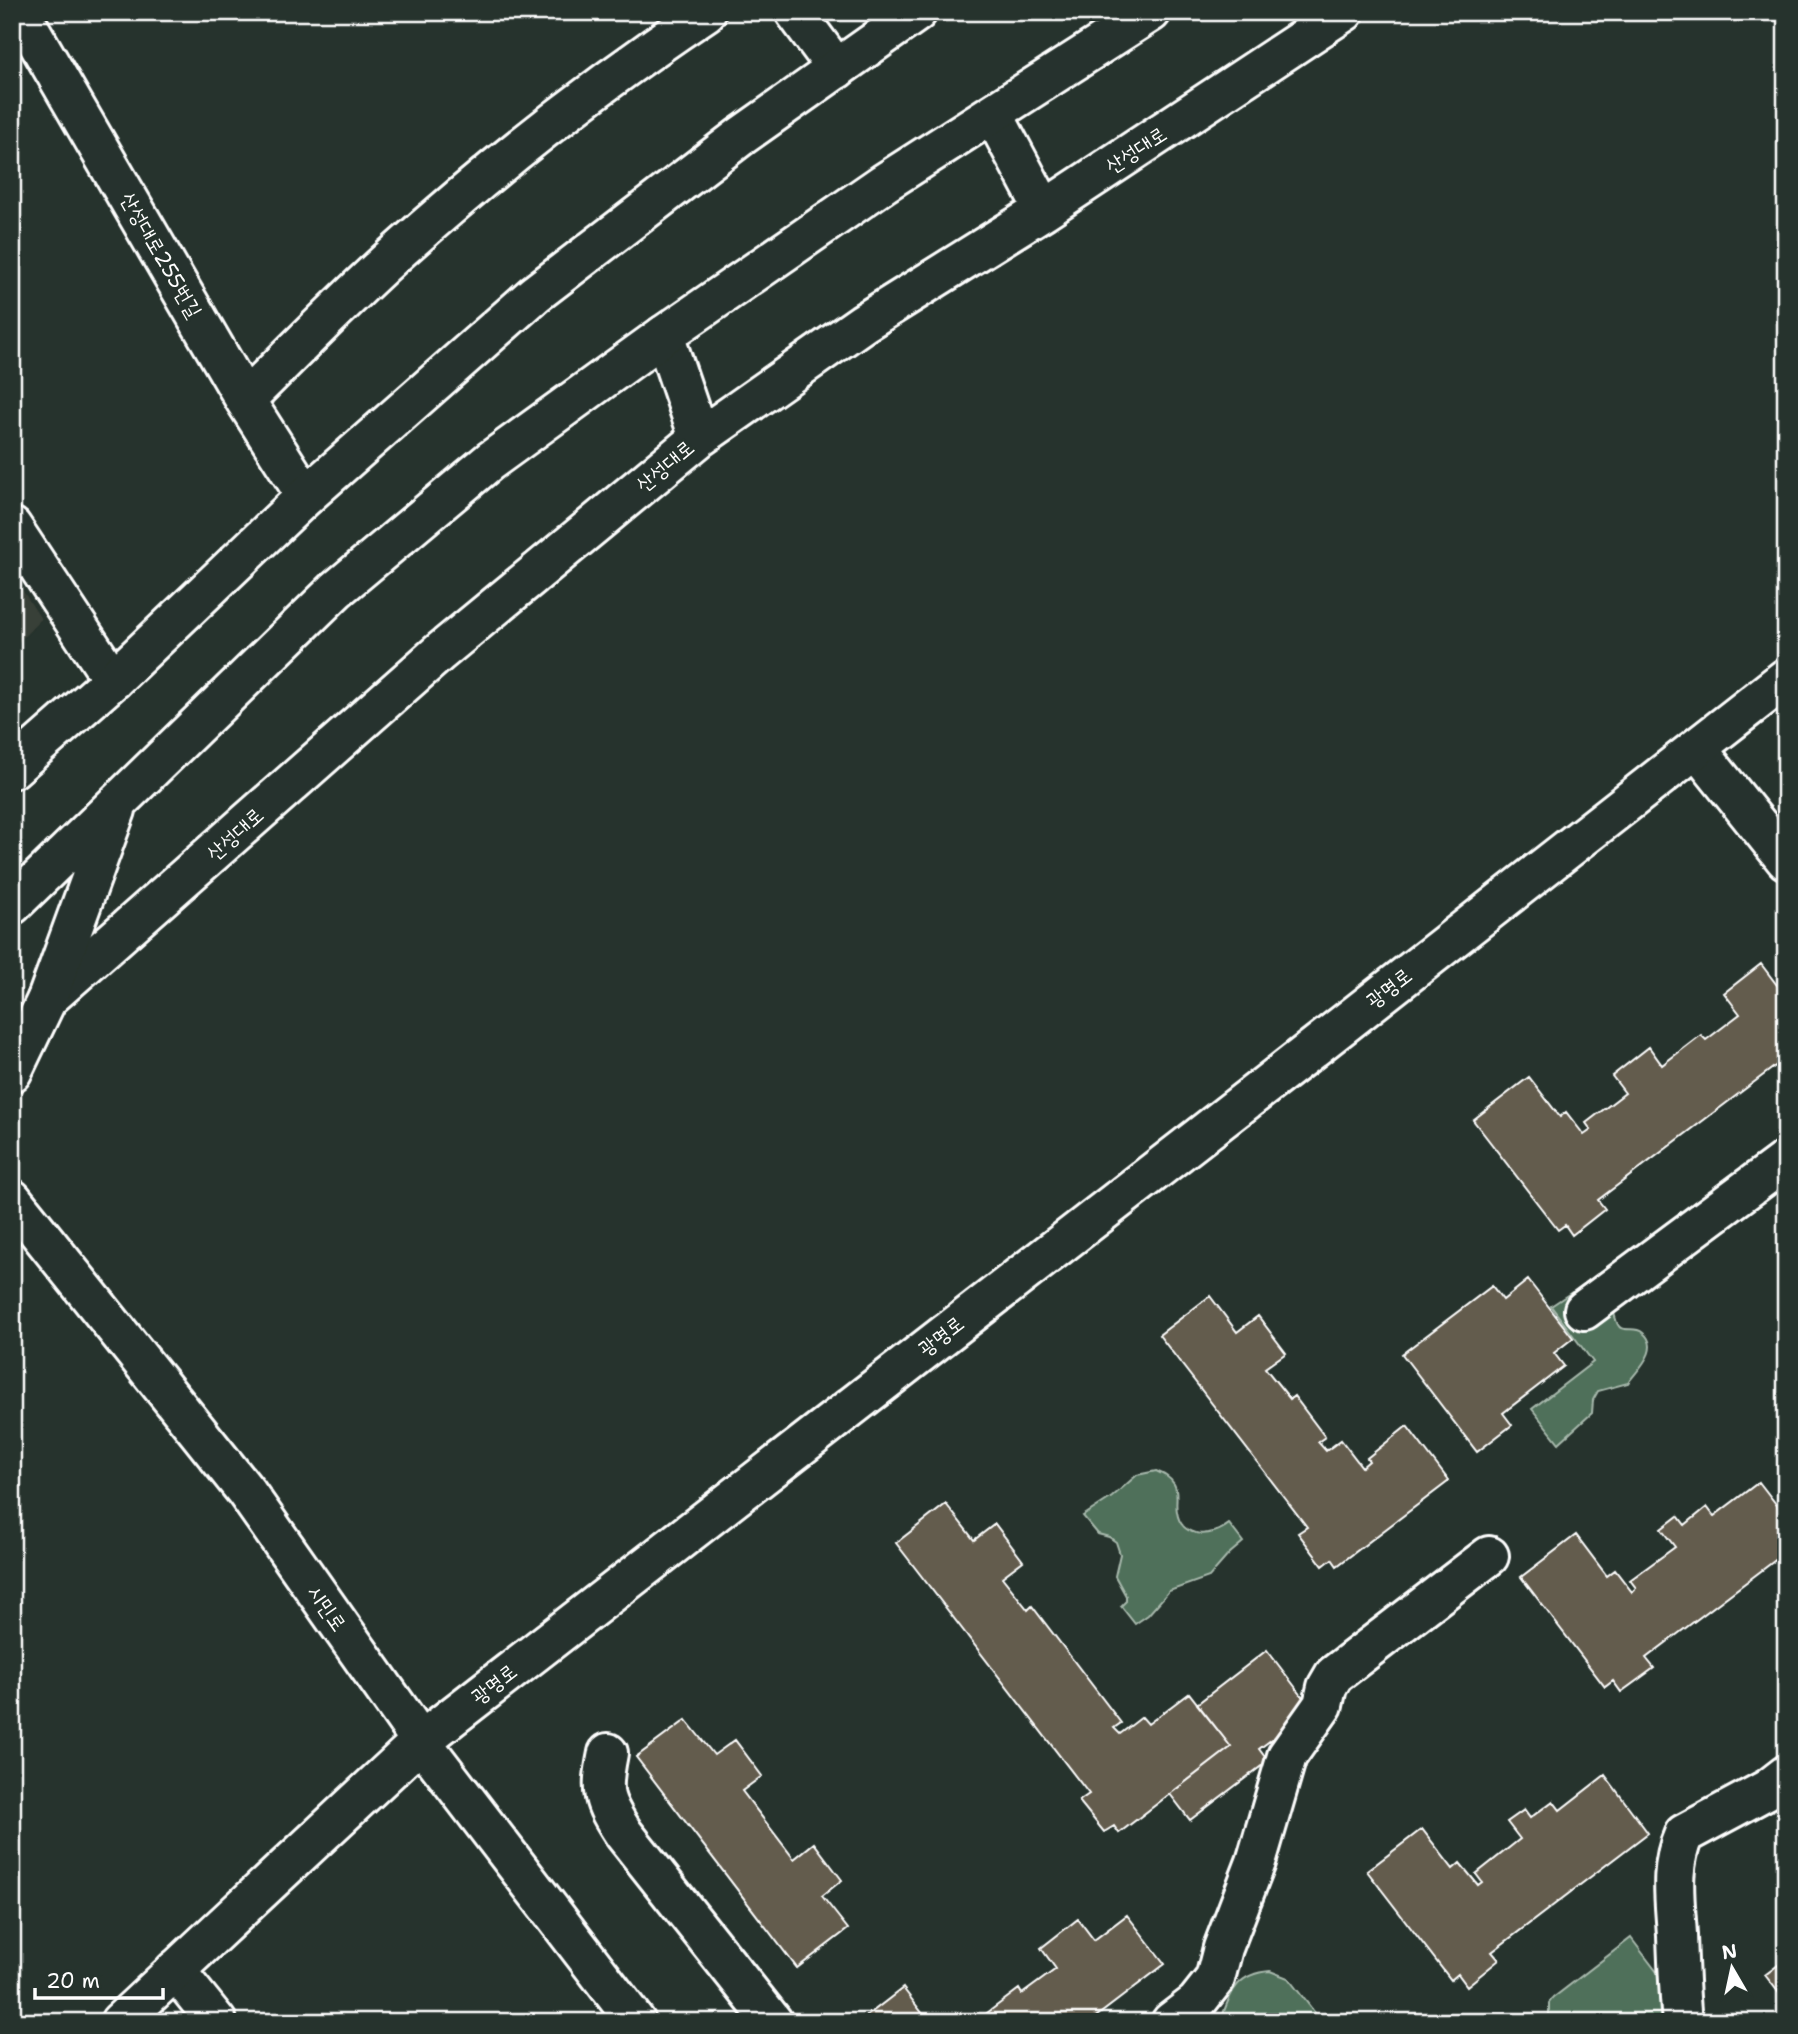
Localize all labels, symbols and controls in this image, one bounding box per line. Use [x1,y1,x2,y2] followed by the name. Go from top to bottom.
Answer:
[1100,120,1172,180] street label: 산성대로
[114,187,208,323] street label: 산성대로255번길
[630,434,700,498] street label: 산성대로
[201,801,269,867] street label: 산성대로
[1360,961,1418,1015] street label: 광명로
[912,1309,970,1363] street label: 광명로
[301,1579,353,1637] street label: 시민로
[465,1657,523,1711] street label: 광명로
[1696,1932,1766,2002] north arrow
[1720,1938,1739,1965] text: N
[35,1957,163,2001] scale bar
[46,1967,100,1995] text: 20 m

